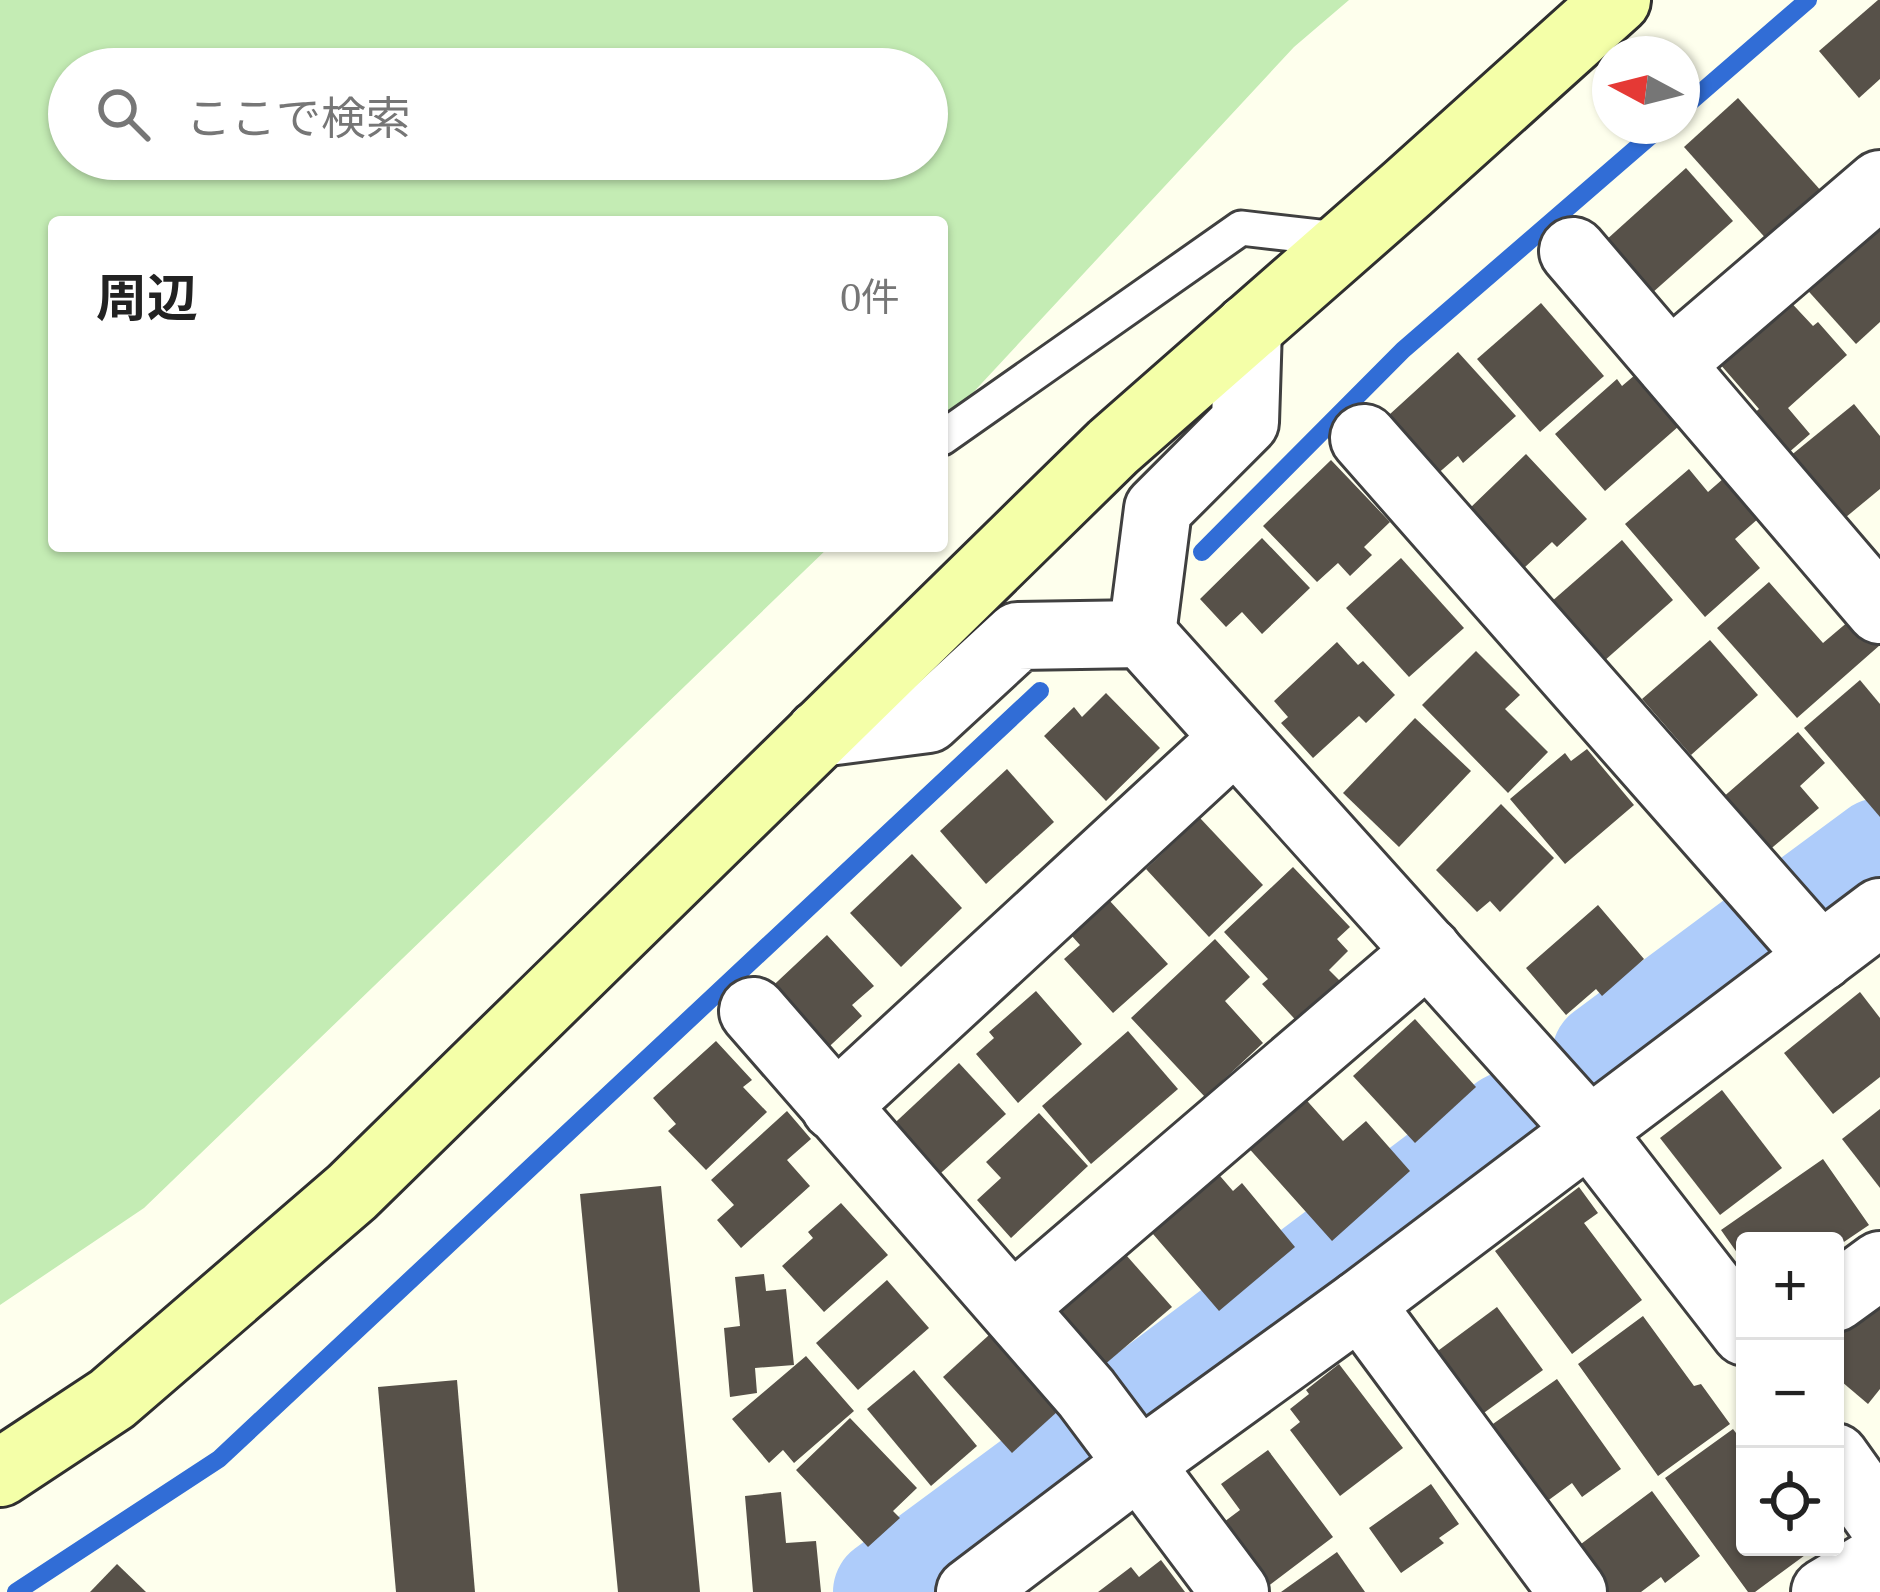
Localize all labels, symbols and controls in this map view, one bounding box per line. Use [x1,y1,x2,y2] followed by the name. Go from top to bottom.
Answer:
[1592,36,1700,144] north arrow
[48,48,948,180] search box
[90,81,156,147] icon: search
[186,87,411,147] text: ここで検索
[96,263,198,331] text: 周辺
[840,270,900,322] text: 0件
[1736,1232,1844,1556] map controls
[1736,1232,1844,1340] button: +
[1736,1340,1844,1448] button: −
[1736,1448,1844,1556] button: locate

